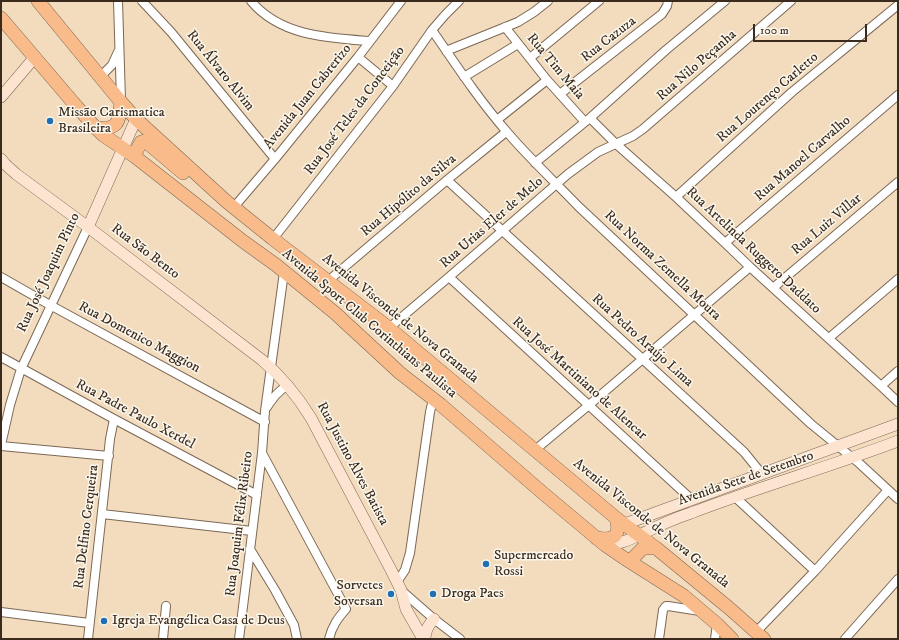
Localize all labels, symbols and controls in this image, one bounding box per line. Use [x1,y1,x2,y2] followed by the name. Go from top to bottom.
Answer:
[578,13,640,67] street label: Rua Cazuza
[755,16,869,42] scale bar
[760,23,789,38] text: 100 m
[182,27,258,115] street label: Rua Álvaro Alvim
[654,27,740,105] street label: Rua Nilo Peçanha
[523,31,587,103] street label: Rua Tim Maia
[260,41,356,153] street label: Avenida Juan Cabrerizo
[301,43,409,179] street label: Rua José Teles da Conceição
[714,49,822,147] street label: Rua Lourenço Carletto
[58,105,165,138] place label: Missão Carismatica Brasileira
[751,113,855,205] street label: Rua Manoel Carvalho
[45,116,55,126] marker: Missão Carismatica Brasileira
[358,151,460,241] street label: Rua Hipólito da Silva
[437,174,547,272] street label: Rua Urias Eler de Melo
[682,184,824,318] street label: Rua Artelinda Ruggero Daddato
[788,191,866,259] street label: Rua Luiz Villar
[600,208,724,324] street label: Rua Norma Zemella Moura
[14,211,84,335] street label: Rua José Joaquim Pinto
[107,221,183,283] street label: Rua São Bento
[278,246,460,402] street label: Avenida Sport Club Corinthians Paulista
[318,251,482,387] street label: Avenida Visconde de Nova Granada
[588,291,696,391] street label: Rua Pedro Araújo Lima
[75,299,203,377] street label: Rua Domenico Maggion
[508,314,650,444] street label: Rua José Martiniano de Alencar
[72,376,198,454] street label: Rua Padre Paulo Xerdel
[312,399,392,529] street label: Rua Justino Alves Batista
[676,448,816,510] street label: Avenida Sete de Setembro
[223,450,257,598] street label: Rua Joaquim Félix Ribeiro
[569,456,733,592] street label: Avenida Visconde de Nova Granada
[71,464,103,590] street label: Rua Delfino Cerqueira
[494,548,573,580] place label: Supermercado Rossi
[481,559,491,569] marker: Supermercado Rossi
[334,578,383,610] place label: Sorvetes Soversan
[441,586,504,602] place label: Droga Paes
[386,589,396,599] marker: Sorvetes Soversan
[428,589,438,599] marker: Droga Paes
[112,613,285,629] place label: Igreja Evangélica Casa de Deus
[99,616,109,626] marker: Igreja Evangélica Casa de Deus

